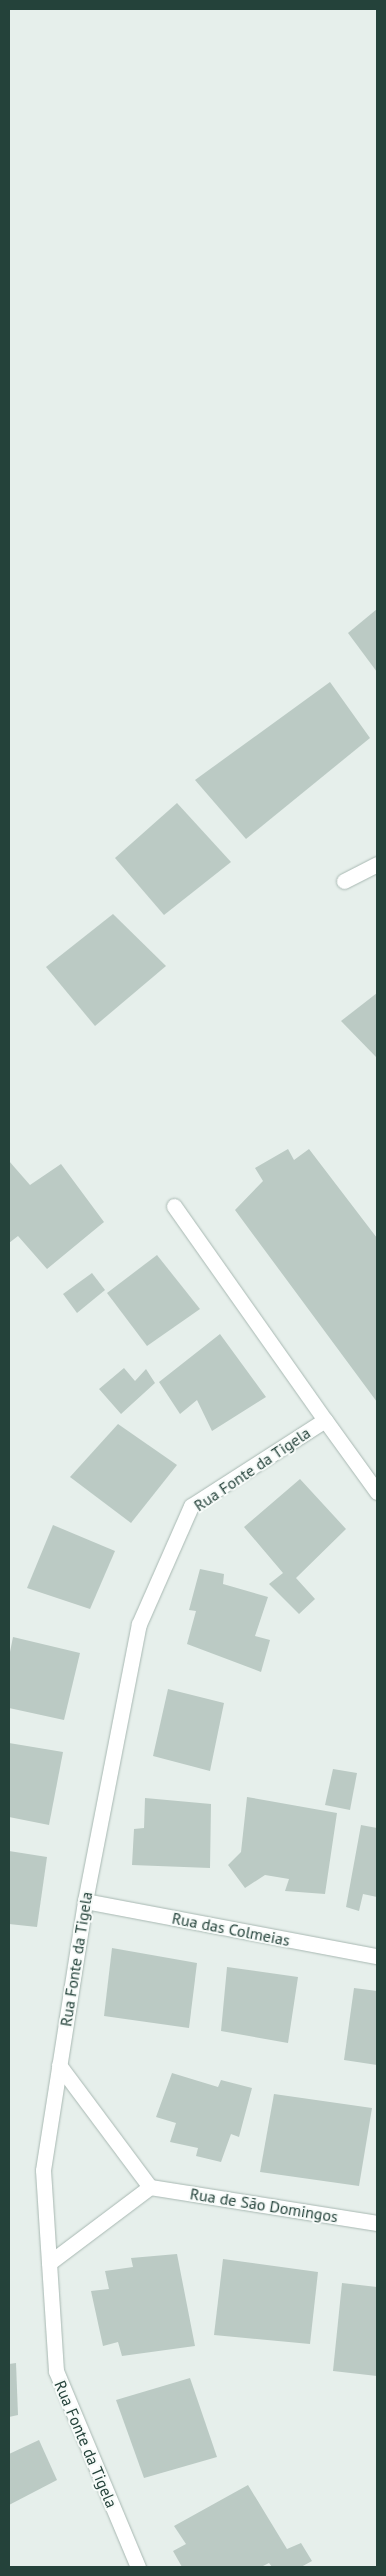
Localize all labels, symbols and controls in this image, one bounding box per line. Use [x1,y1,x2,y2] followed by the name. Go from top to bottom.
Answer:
[190,1423,314,1515] street label: Rua Fonte da Tigela
[56,1890,96,2028] street label: Rua Fonte da Tigela
[170,1908,292,1950] street label: Rua das Colmeias
[189,2184,339,2226] street label: Rua de São Domingos
[50,2377,122,2511] street label: Rua Fonte da Tigela

